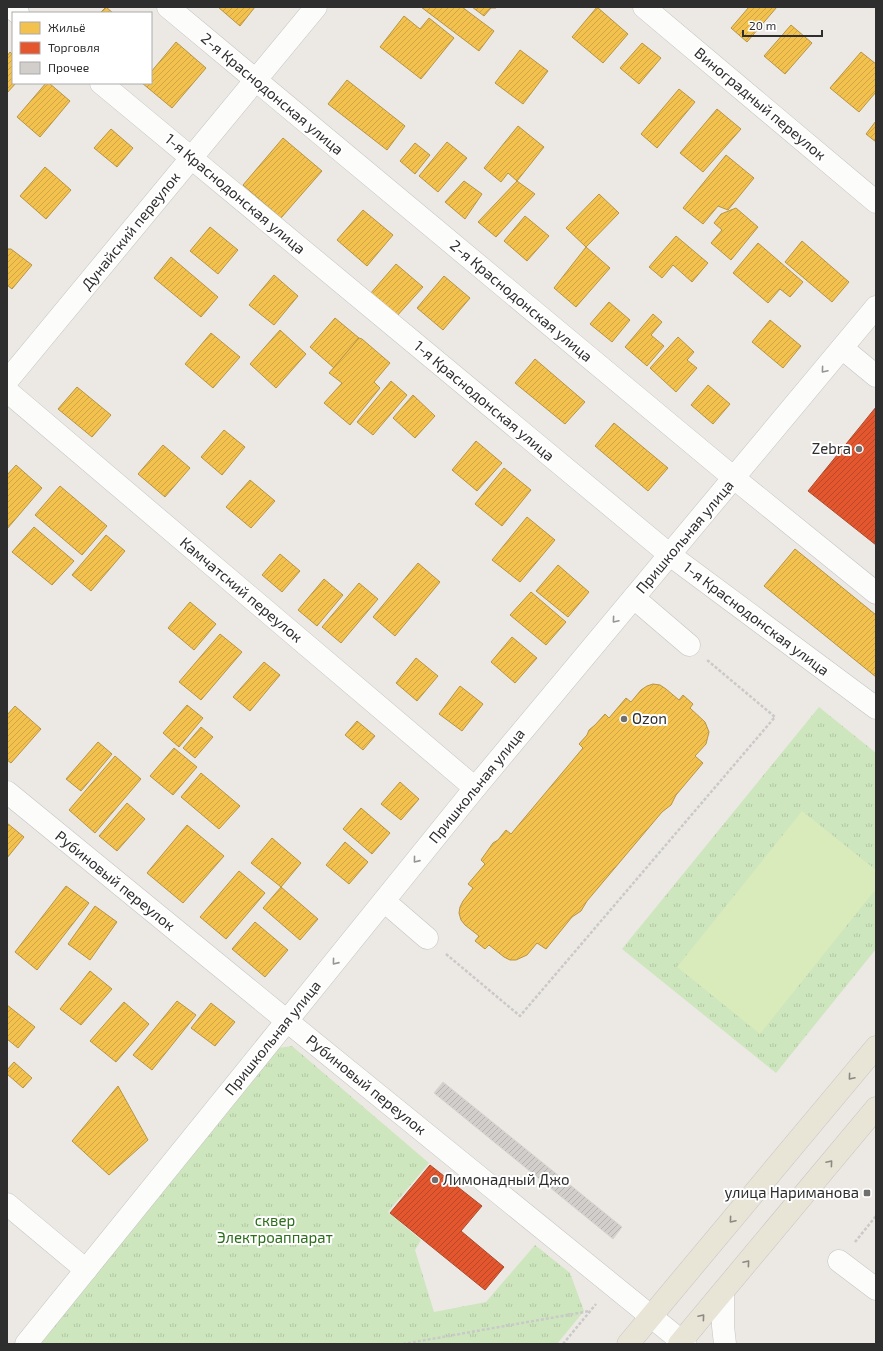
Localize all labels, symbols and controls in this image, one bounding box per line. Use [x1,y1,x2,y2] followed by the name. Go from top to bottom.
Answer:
[12,12,152,84] legend
[743,12,822,38] scale bar
[749,18,776,32] text: 20 m
[48,20,85,34] text: Жильё
[197,28,347,159] street label: 2-я Краснодонская улица
[48,40,100,54] text: Торговля
[691,43,830,164] street label: Виноградный переулок
[48,60,89,74] text: Прочее
[161,129,310,258] street label: 1-я Краснодонская улица
[77,168,184,294] street label: Дунайский переулок
[446,235,596,366] street label: 2-я Краснодонская улица
[410,336,559,465] street label: 1-я Краснодонская улица
[822,365,829,372] one-way arrow
[812,439,851,457] place label: Zebra
[854,444,864,454] marker: Zebra
[631,476,738,597] street label: Пришкольная улица
[176,533,307,647] street label: Камчатский переулок
[680,558,833,680] street label: 1-я Краснодонская улица
[613,615,620,623] one-way arrow
[632,709,667,727] place label: Ozon
[619,714,629,724] marker: Ozon
[424,724,529,847] street label: Пришкольная улица
[51,826,179,935] street label: Рубиновый переулок
[414,856,421,863] one-way arrow
[332,957,339,964] one-way arrow
[220,976,325,1099] street label: Пришкольная улица
[302,1030,430,1139] street label: Рубиновый переулок
[849,1073,856,1080] one-way arrow
[826,1160,833,1168] one-way arrow
[443,1170,570,1188] place label: Лимонадный Джо
[430,1175,440,1185] marker: Лимонадный Джо
[725,1183,859,1202] place label: улица Нариманова
[862,1188,872,1198] marker: улица Нариманова
[217,1211,333,1246] park label: cквер Электроаппарат
[729,1215,736,1223] one-way arrow
[743,1261,750,1268] one-way arrow
[698,1314,705,1322] one-way arrow

